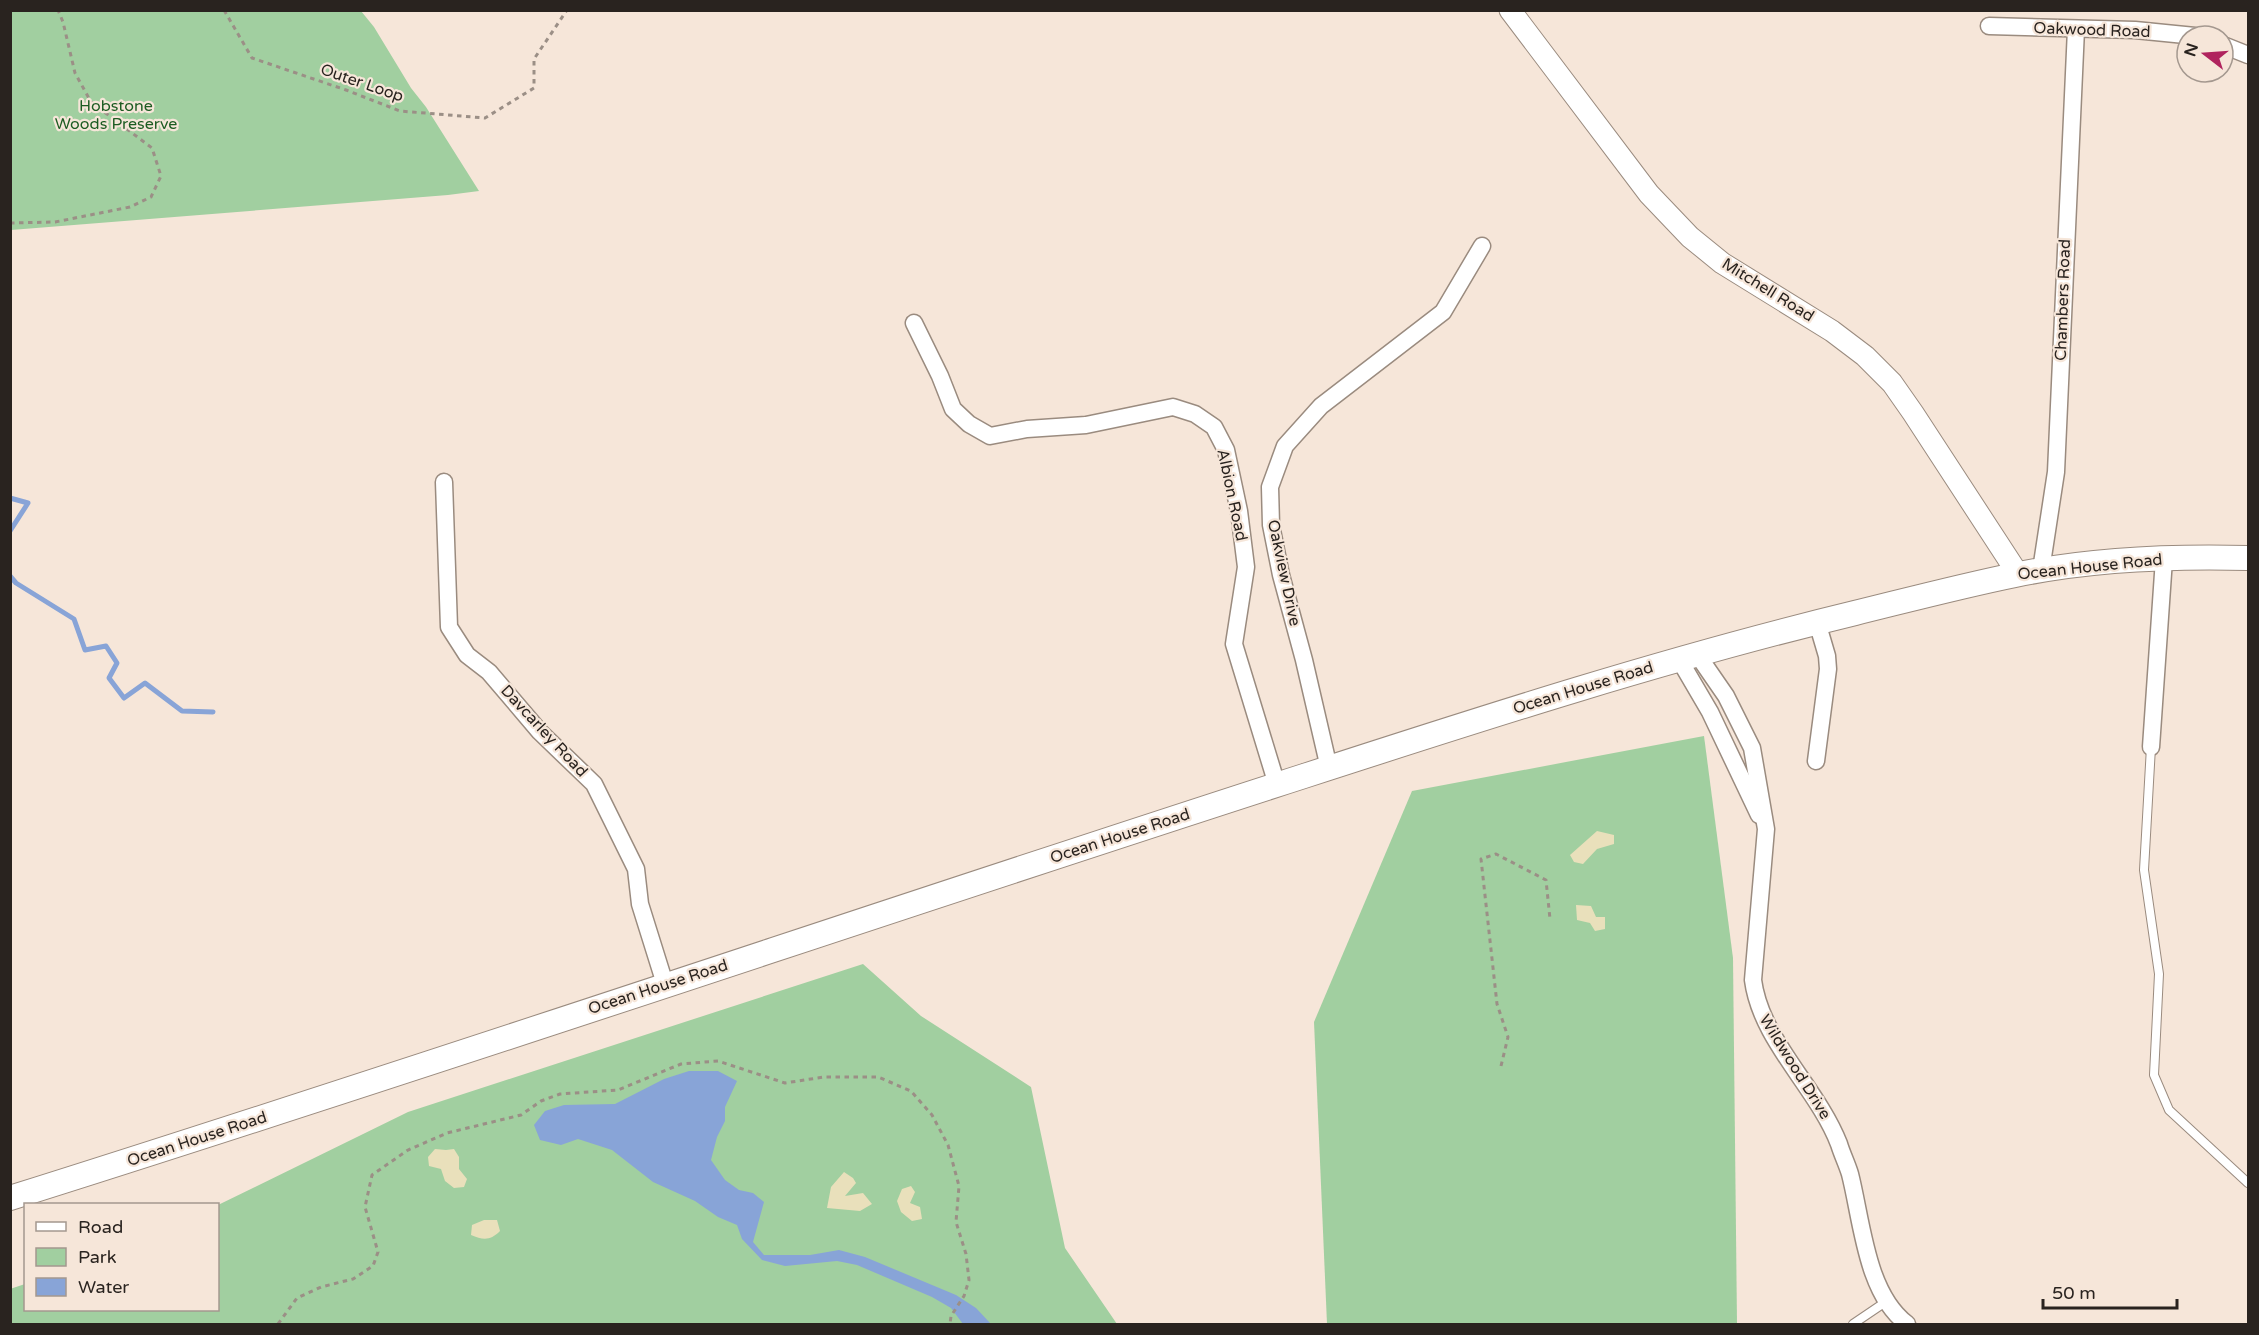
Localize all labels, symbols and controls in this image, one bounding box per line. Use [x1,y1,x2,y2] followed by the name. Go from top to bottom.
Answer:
[2033,18,2151,42] street label: Oakwood Road
[2175,24,2235,84] north arrow
[2180,41,2203,59] text: N
[318,59,406,107] street label: Outer Loop
[55,96,177,134] park label: Hobstone Woods Preserve
[2051,239,2075,361] street label: Chambers Road
[1718,254,1818,326] street label: Mitchell Road
[1212,447,1252,543] street label: Albion Road
[1263,518,1305,628] street label: Oakview Drive
[2017,549,2163,585] street label: Ocean House Road
[1510,657,1656,719] street label: Ocean House Road
[496,681,592,781] street label: Davcarley Road
[1048,804,1192,868] street label: Ocean House Road
[586,955,730,1019] street label: Ocean House Road
[1755,1011,1835,1123] street label: Wildwood Drive
[125,1107,269,1171] street label: Ocean House Road
[24,1203,219,1311] legend
[78,1216,123,1238] text: Road
[78,1246,117,1268] text: Park
[2043,1272,2176,1310] scale bar
[78,1276,129,1298] text: Water
[2052,1282,2096,1304] text: 50 m

